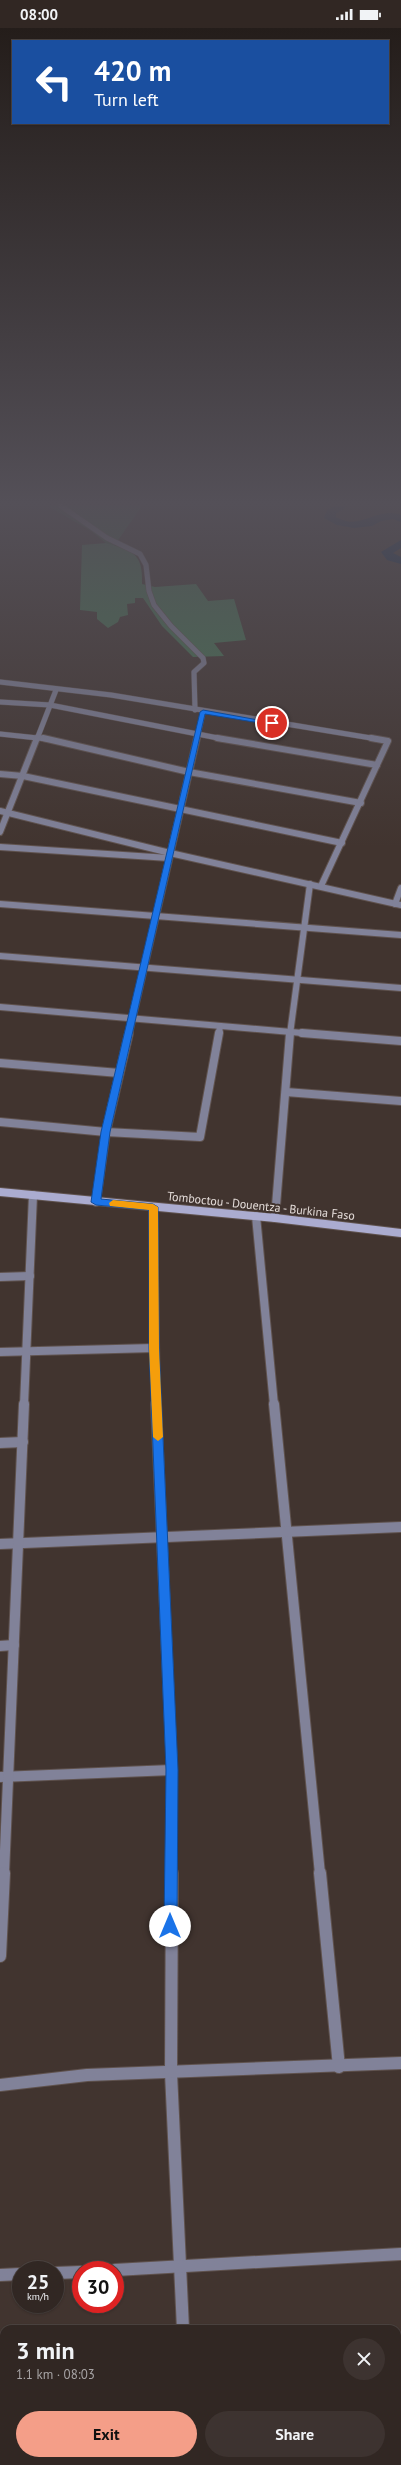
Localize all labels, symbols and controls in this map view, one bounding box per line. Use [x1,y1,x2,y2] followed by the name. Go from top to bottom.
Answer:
[20,5,58,24] text: 08:00
[94,52,171,89] text: 420 m
[28,56,80,108] icon: left
[94,88,159,111] text: Turn left
[255,706,289,740] pin
[261,712,283,734] icon: arrive
[166,1188,356,1223] street label: Tomboctou - Douentza - Burkina Faso
[149,1905,191,1947] position arrow
[72,2261,124,2313] speed limit sign: 30
[27,2269,49,2295] text: 25
[27,2290,49,2303] text: km/h
[16,2335,75,2366] text: 3 min
[343,2338,385,2380] button: close
[16,2366,95,2383] text: 1.1 km · 08:03
[16,2411,197,2457] button: Exit
[205,2411,385,2457] button: Share

